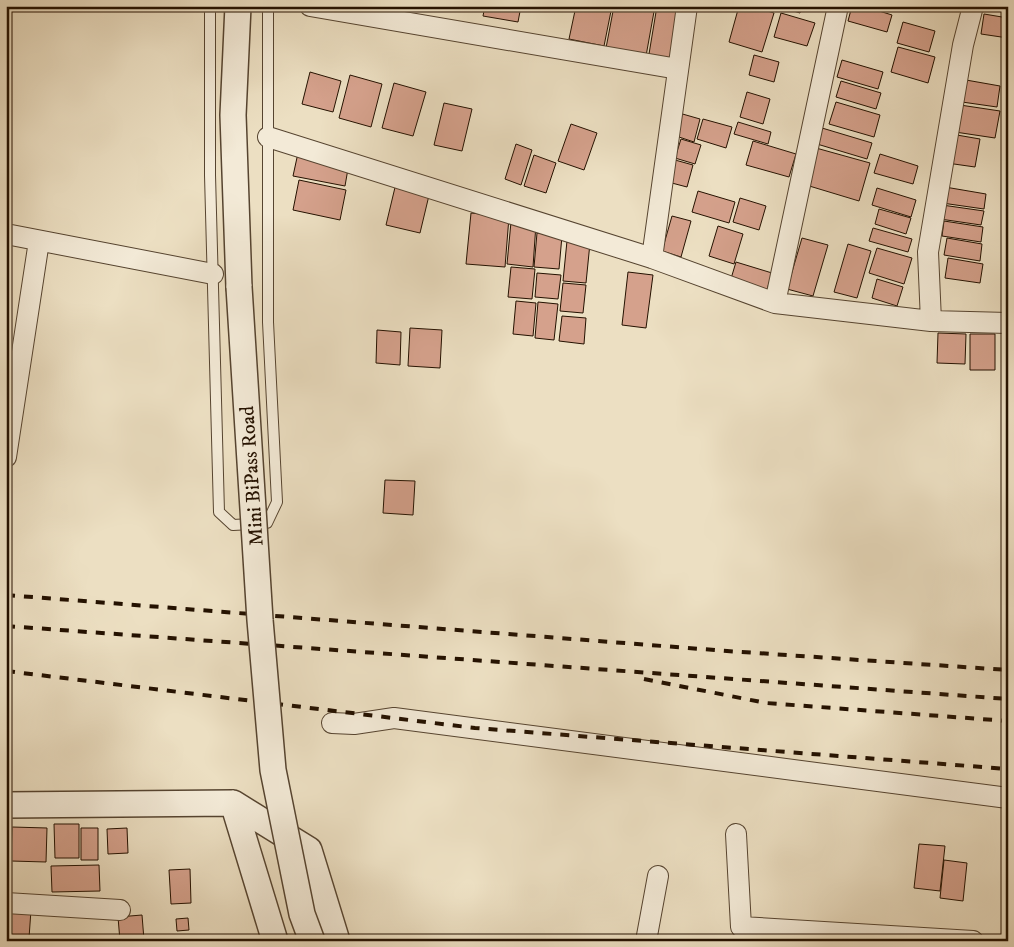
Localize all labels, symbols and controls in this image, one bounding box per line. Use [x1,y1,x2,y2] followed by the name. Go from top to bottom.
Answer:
[235,405,270,547] street label: Mini BiPass Road

